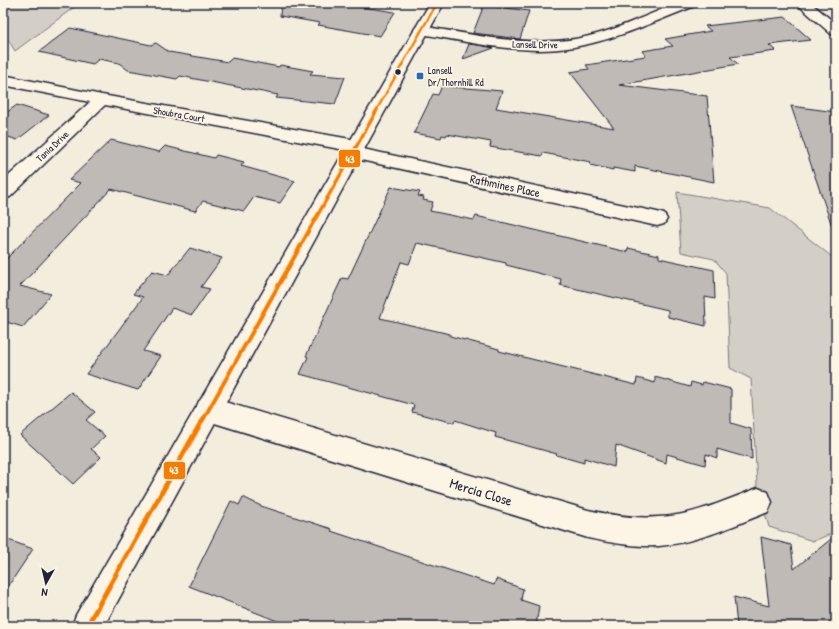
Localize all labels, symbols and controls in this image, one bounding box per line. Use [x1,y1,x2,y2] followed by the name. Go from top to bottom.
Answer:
[512,38,558,51] street label: Lansell Drive
[428,64,484,89] place label: Lansell Dr/Thornhill Rd
[393,67,403,77] unlabelled marker
[415,71,425,81] marker: Lansell Dr/Thornhill Rd
[152,104,206,125] street label: Shoubra Court
[33,128,72,165] street label: Tania Drive
[338,149,361,168] line badge: 43
[345,152,355,166] text: 43
[469,170,542,201] street label: Rathmines Place
[163,461,186,480] line badge: 43
[169,463,179,477] text: 43
[447,473,515,510] street label: Mercia Close
[26,563,66,603] north arrow
[41,586,48,600] text: N

